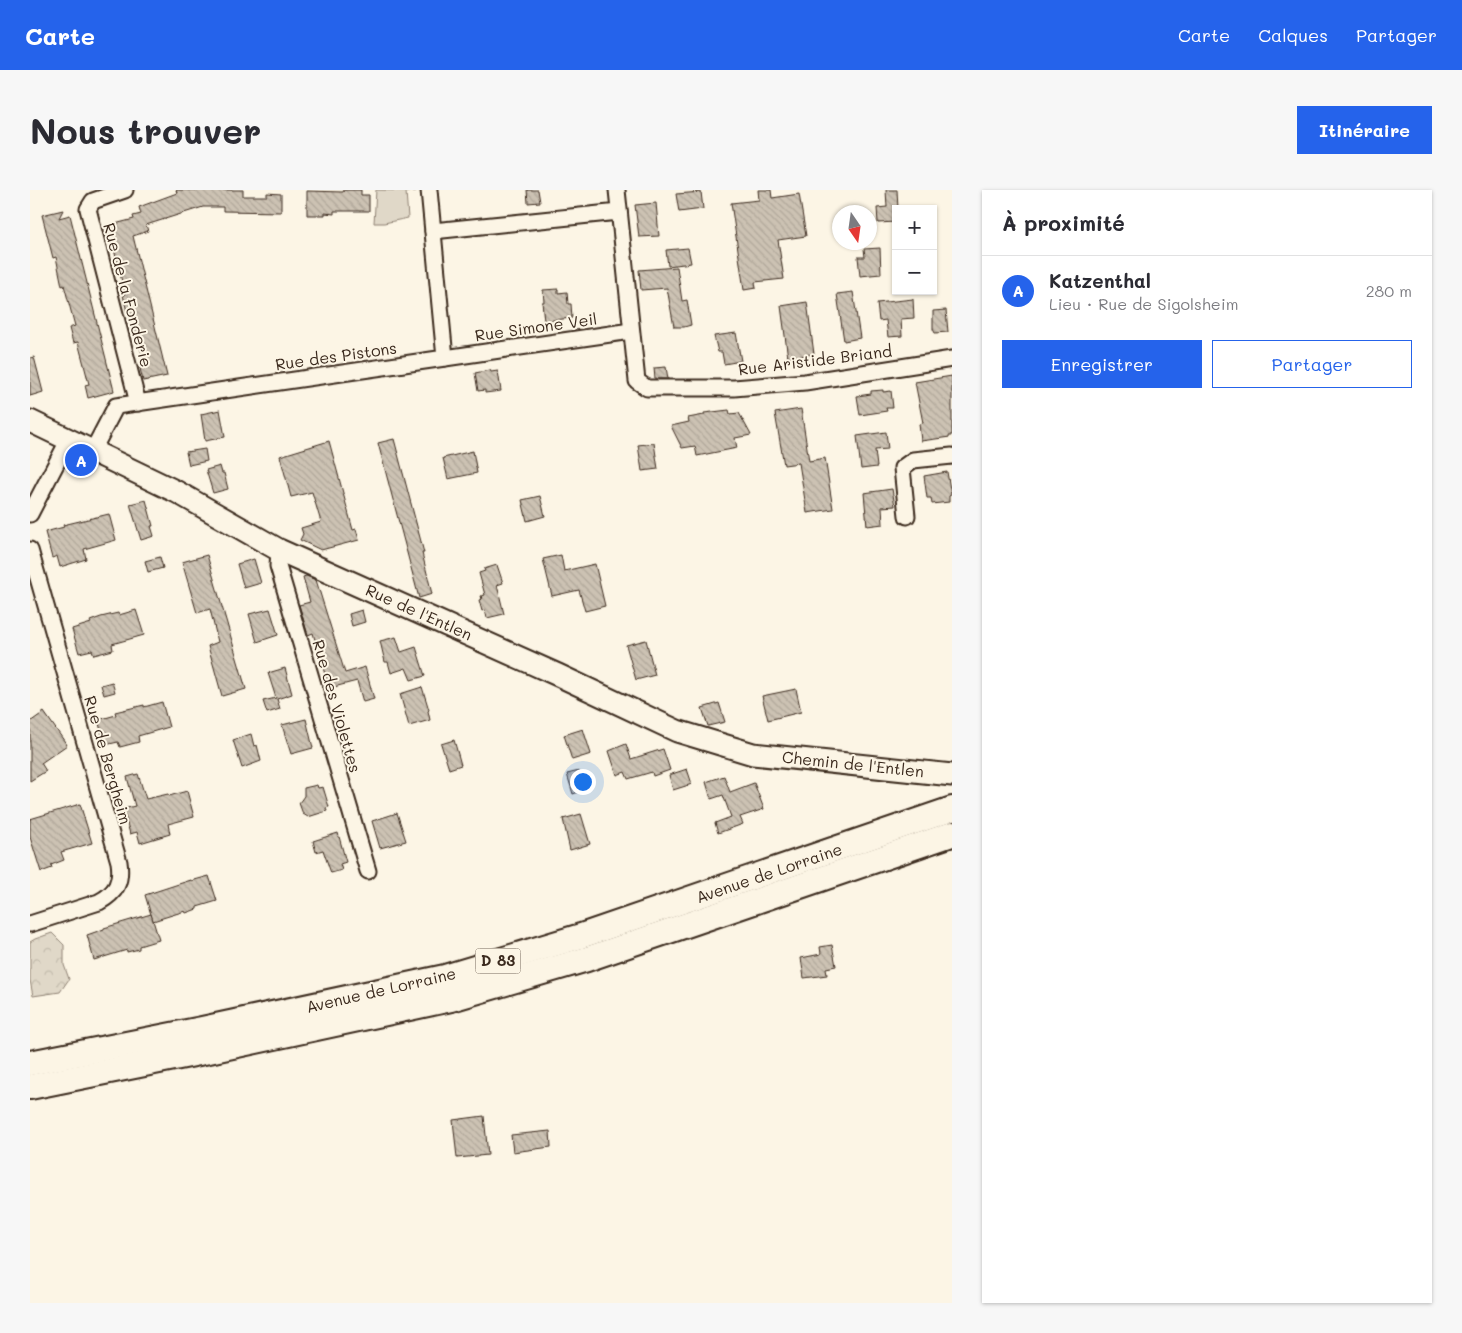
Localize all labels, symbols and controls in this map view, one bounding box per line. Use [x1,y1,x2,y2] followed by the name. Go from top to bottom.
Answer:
[25,20,95,51] text: Carte
[1178,23,1230,47] text: Carte
[1258,23,1328,47] text: Calques
[1356,23,1437,47] text: Partager
[1297,106,1432,154] button: Itinéraire
[30,107,261,153] text: Nous trouver
[832,205,877,250] north arrow
[892,205,937,295] map controls
[892,205,937,250] button: +
[1002,209,1125,236] text: À proximité
[99,220,158,369] street label: Rue de la Fonderie
[892,250,937,295] button: −
[1049,268,1151,293] text: Katzenthal
[1012,280,1024,301] text: A
[1366,280,1412,301] text: 280 m
[1049,293,1238,314] text: Lieu · Rue de Sigolsheim
[473,308,598,345] street label: Rue Simone Veil
[274,337,398,374] street label: Rue des Pistons
[737,340,893,379] street label: Rue Aristide Briand
[1002,340,1202,388] button: Enregistrer
[1212,340,1412,388] button: Partager
[65,441,97,479] pin: A
[363,579,476,644] street label: Rue de l'Entlen
[308,637,367,775] street label: Rue des Violettes
[80,693,137,827] street label: Rue de Bergheim
[781,746,925,781] street label: Chemin de l'Entlen
[570,769,596,795] your location
[693,838,845,907] street label: Avenue de Lorraine
[476,948,520,974] road number: D 83
[304,962,458,1017] street label: Avenue de Lorraine

